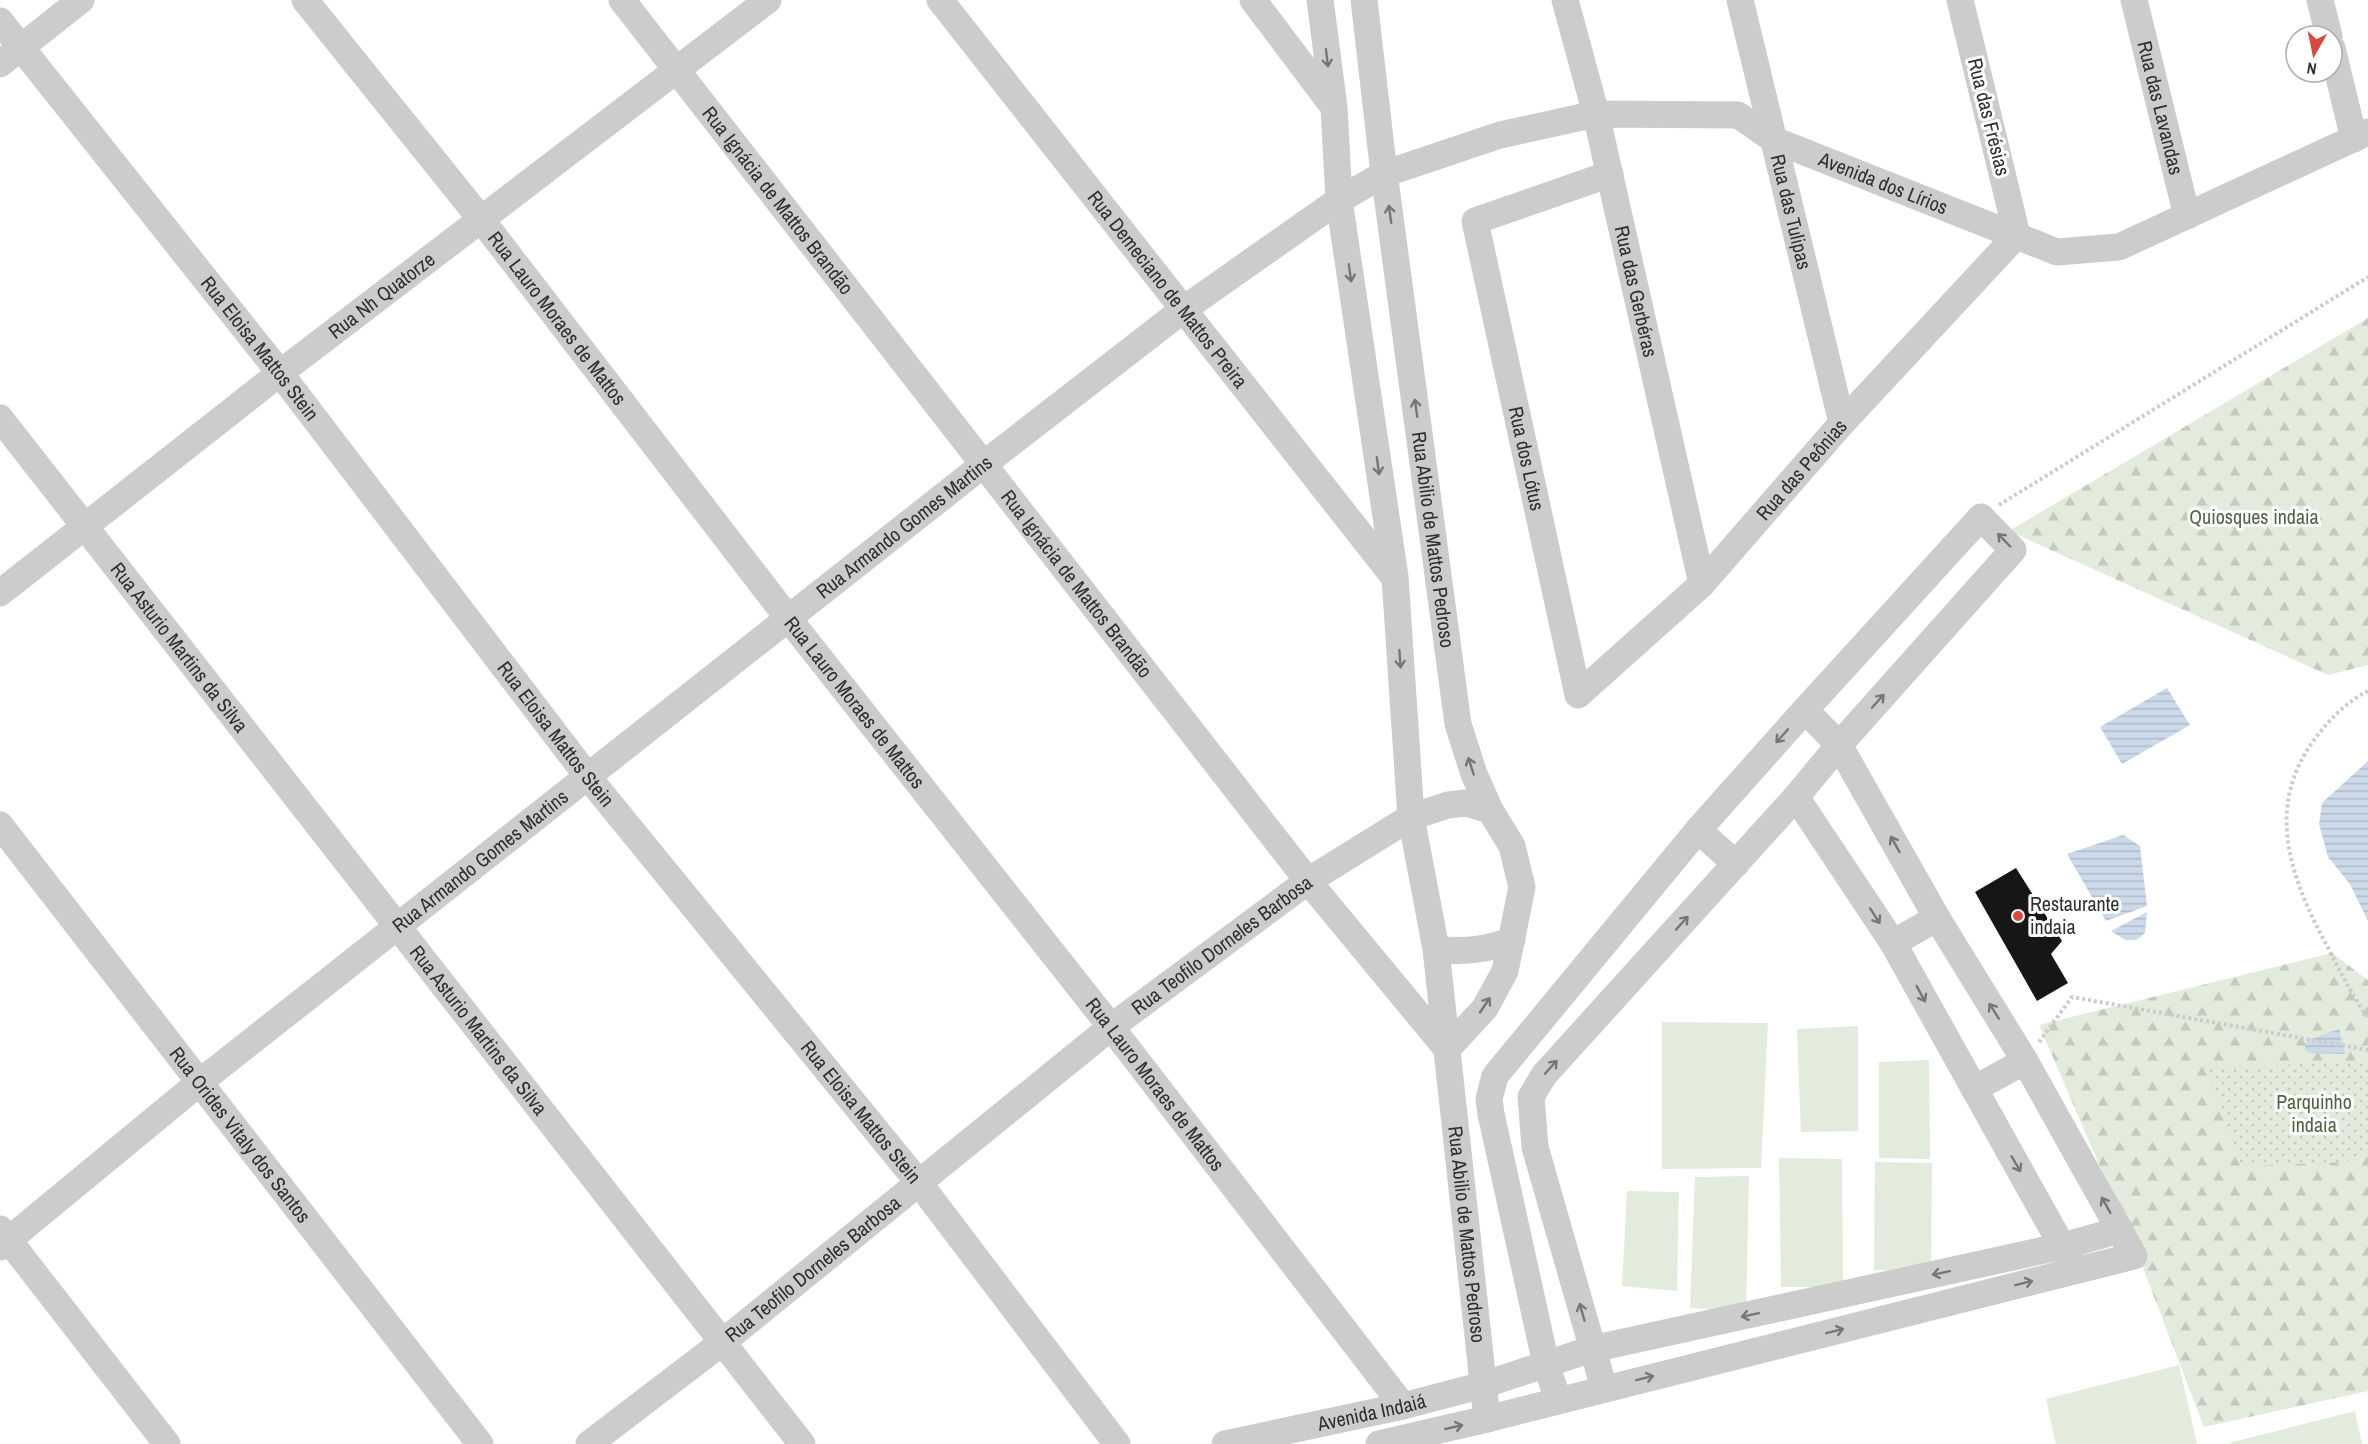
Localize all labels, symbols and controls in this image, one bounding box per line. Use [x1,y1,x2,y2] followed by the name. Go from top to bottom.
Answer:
[2284,24,2344,84] north arrow
[2132,38,2190,177] street label: Rua das Lavandas
[1322,48,1333,67] one-way arrow
[1962,55,2017,179] street label: Rua das Frésias
[2305,57,2318,80] text: N
[697,100,860,300] street label: Rua Ignácia de Mattos Brandão
[1814,145,1952,220] street label: Avenida dos Lírios
[1765,151,1819,272] street label: Rua das Tulipas
[1082,184,1254,393] street label: Rua Demeciano de Mattos Preira
[1384,205,1395,225] one-way arrow
[1609,223,1664,360] street label: Rua das Gerbéras
[482,225,633,410] street label: Rua Lauro Moraes de Mattos
[322,245,440,344] street label: Rua Nh Quatorze
[1345,262,1356,282] one-way arrow
[195,270,326,426] street label: Rua Eloisa Mattos Stein
[1410,398,1421,418] one-way arrow
[1503,404,1552,513] street label: Rua dos Lótus
[1750,413,1853,526] street label: Rua das Peônias
[1406,430,1462,649] street label: Rua Abilio de Mattos Pedroso
[810,449,997,604] street label: Rua Armando Gomes Martins
[1373,455,1384,475] one-way arrow
[995,484,1159,683] street label: Rua Ignácia de Mattos Brandão
[2189,503,2319,530] park label: Quiosques indaia
[1996,533,2011,548] one-way arrow
[105,556,255,738] street label: Rua Asturio Martins da Silva
[779,610,932,794] street label: Rua Lauro Moraes de Mattos
[1395,649,1406,669] one-way arrow
[491,655,621,812] street label: Rua Eloisa Mattos Stein
[1871,694,1885,709] one-way arrow
[1775,728,1789,743] one-way arrow
[1465,757,1476,776] one-way arrow
[386,783,573,939] street label: Rua Armando Gomes Martins
[1889,835,1900,853] one-way arrow
[1126,869,1317,1020] street label: Rua Teofilo Dorneles Barbosa
[2030,890,2119,940] place label: Restaurante indaia
[1869,907,1881,924] one-way arrow
[2011,909,2025,923] marker: Restaurante indaia
[1675,916,1689,931] one-way arrow
[404,939,554,1120] street label: Rua Asturio Martins da Silva
[1915,985,1927,1002] one-way arrow
[1080,992,1231,1177] street label: Rua Lauro Moraes de Mattos
[1479,998,1491,1014] one-way arrow
[1988,1003,2000,1020] one-way arrow
[795,1035,928,1189] street label: Rua Eloisa Mattos Stein
[164,1041,317,1228] street label: Rua Orides Vitaly dos Santos
[1544,1060,1558,1075] one-way arrow
[2276,1088,2352,1138] park label: Parquinho indaia
[1442,1124,1493,1344] street label: Rua Abilio de Mattos Pedroso
[2010,1155,2022,1172] one-way arrow
[719,1189,906,1348] street label: Rua Teofilo Dorneles Barbosa
[2100,1197,2112,1214] one-way arrow
[1931,1268,1951,1279] one-way arrow
[2014,1277,2033,1289] one-way arrow
[1575,1303,1587,1322] one-way arrow
[1741,1309,1760,1321] one-way arrow
[1825,1324,1844,1336] one-way arrow
[1636,1372,1655,1383] one-way arrow
[1314,1387,1429,1437] street label: Avenida Indaiá
[1444,1421,1463,1433] one-way arrow

